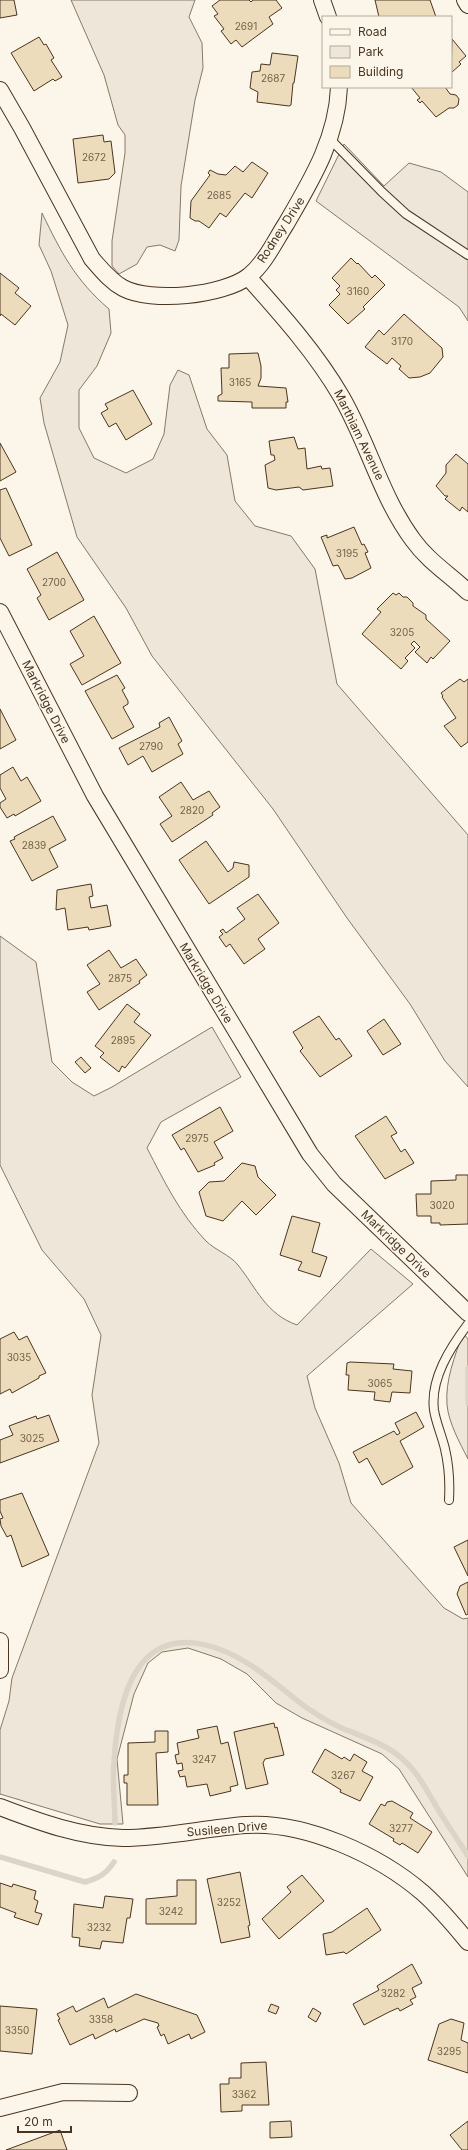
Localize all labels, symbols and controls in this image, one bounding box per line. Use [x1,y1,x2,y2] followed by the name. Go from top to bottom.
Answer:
[322,16,452,88] legend
[235,20,257,32] house number: 2691
[358,24,387,39] text: Road
[358,44,384,59] text: Park
[358,64,403,79] text: Building
[261,72,285,84] house number: 2687
[82,151,106,163] house number: 2672
[207,189,231,201] house number: 2685
[254,194,308,266] street label: Rodney Drive
[347,285,369,297] house number: 3160
[391,335,413,347] house number: 3170
[229,376,251,388] house number: 3165
[331,387,388,483] street label: Marthiam Avenue
[336,547,358,559] house number: 3195
[42,576,66,588] house number: 2700
[390,626,414,638] house number: 3205
[19,658,74,746] street label: Markridge Drive
[139,740,163,752] house number: 2790
[180,804,204,816] house number: 2820
[22,839,46,851] house number: 2839
[176,940,236,1026] street label: Markridge Drive
[108,972,132,984] house number: 2875
[111,1034,135,1046] house number: 2895
[185,1132,209,1144] house number: 2975
[430,1199,454,1211] house number: 3020
[358,1207,434,1281] street label: Markridge Drive
[7,1351,31,1363] house number: 3035
[368,1377,392,1389] house number: 3065
[20,1432,44,1444] house number: 3025
[192,1753,216,1765] house number: 3247
[331,1769,355,1781] house number: 3267
[186,1817,268,1840] street label: Susileen Drive
[389,1822,413,1834] house number: 3277
[217,1896,241,1908] house number: 3252
[159,1905,183,1917] house number: 3242
[87,1921,111,1933] house number: 3232
[381,1987,405,1999] house number: 3282
[89,2013,113,2025] house number: 3358
[5,2024,29,2036] house number: 3350
[437,2045,461,2057] house number: 3295
[232,2088,256,2100] house number: 3362
[18,2108,71,2134] scale bar
[24,2114,53,2129] text: 20 m

